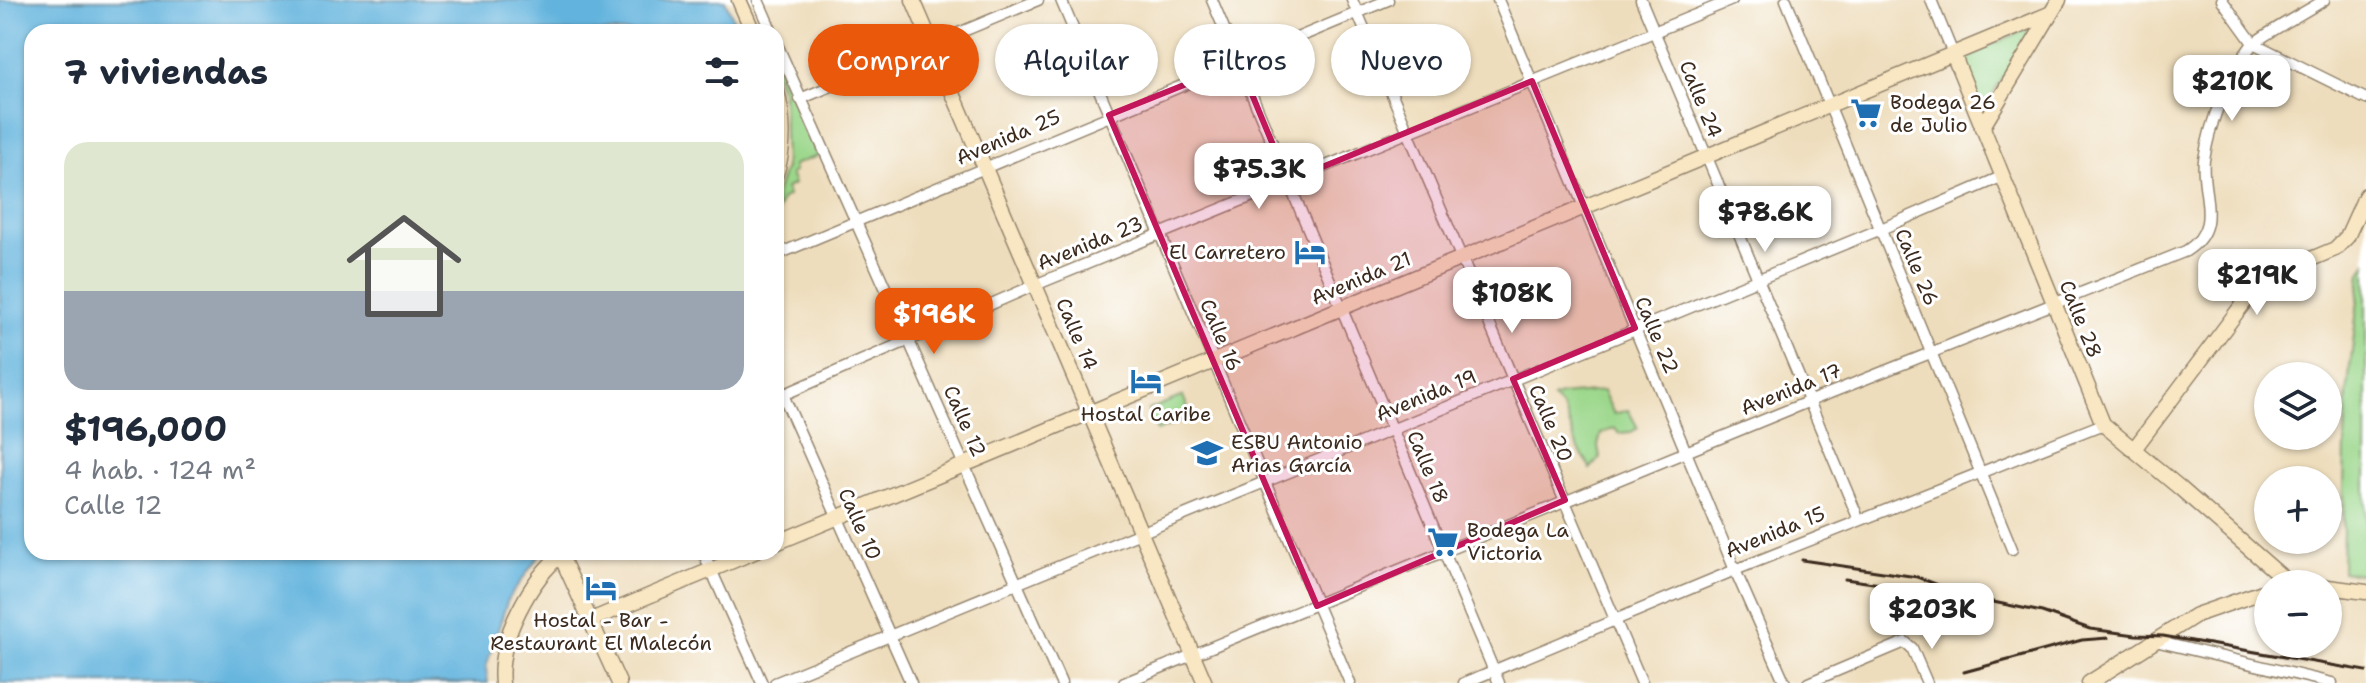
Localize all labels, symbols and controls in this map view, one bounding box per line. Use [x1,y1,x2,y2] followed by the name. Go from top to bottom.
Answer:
[808,24,979,96] chip: Comprar
[995,24,1158,96] chip: Alquilar
[1174,24,1315,96] chip: Filtros
[1331,24,1471,96] chip: Nuevo
[64,49,268,95] text: 7 viviendas
[700,50,744,94] icon: filters
[2176,55,2288,123] pin: $210K
[1674,57,1728,141] street label: Calle 24
[2191,63,2273,98] text: $210K
[1890,89,1996,138] place label: Bodega 26 de Julio
[1849,96,1883,130] supermarket icon: Bodega 26 de Julio
[952,103,1064,171] street label: Avenida 25
[1194,143,1324,211] pin: $75.3K
[1212,151,1306,186] text: $75.3K
[1700,186,1830,254] pin: $78.6K
[332,194,476,338] icon: home
[1717,194,1813,229] text: $78.6K
[1033,210,1147,276] street label: Avenida 23
[1889,224,1945,310] street label: Calle 26
[1293,235,1327,269] hotel icon: El Carretero
[1169,239,1286,265] place label: El Carretero
[1307,245,1415,311] street label: Avenida 21
[2201,249,2313,317] pin: $219K
[2216,257,2298,292] text: $219K
[1456,267,1568,335] pin: $108K
[1471,275,1553,310] text: $108K
[2054,276,2108,362] street label: Calle 28
[878,288,990,356] pin: $196K
[1629,292,1685,378] street label: Calle 22
[1050,294,1104,374] street label: Calle 14
[1194,295,1248,375] street label: Calle 16
[893,296,975,331] text: $196K
[1737,357,1845,421] street label: Avenida 17
[2254,362,2342,658] map controls
[2254,362,2342,450] button: layers
[1372,363,1480,427] street label: Avenida 19
[1129,364,1163,398] hotel icon: Hostal Caribe
[1523,380,1579,466] street label: Calle 20
[938,381,992,461] street label: Calle 12
[1081,401,1211,427] place label: Hostal Caribe
[64,406,227,452] text: $196,000
[1401,427,1455,507] street label: Calle 18
[1231,429,1363,478] place label: ESBU Antonio Arias García
[1190,436,1224,470] school or university icon: ESBU Antonio Arias García
[64,452,256,487] text: 4 hab. · 124 m²
[2254,466,2342,554] button: +
[833,484,887,564] street label: Calle 10
[64,487,162,522] text: Calle 12
[1721,500,1829,564] street label: Avenida 15
[1467,517,1570,566] place label: Bodega La Victoria
[1426,525,1460,559] supermarket icon: Bodega La Victoria
[2254,570,2342,658] button: −
[584,571,618,605] hotel icon: Hostal - Bar - Restaurant El Malecón
[1876,583,1988,651] pin: $203K
[1888,591,1976,626] text: $203K
[490,607,712,656] place label: Hostal - Bar - Restaurant El Malecón

